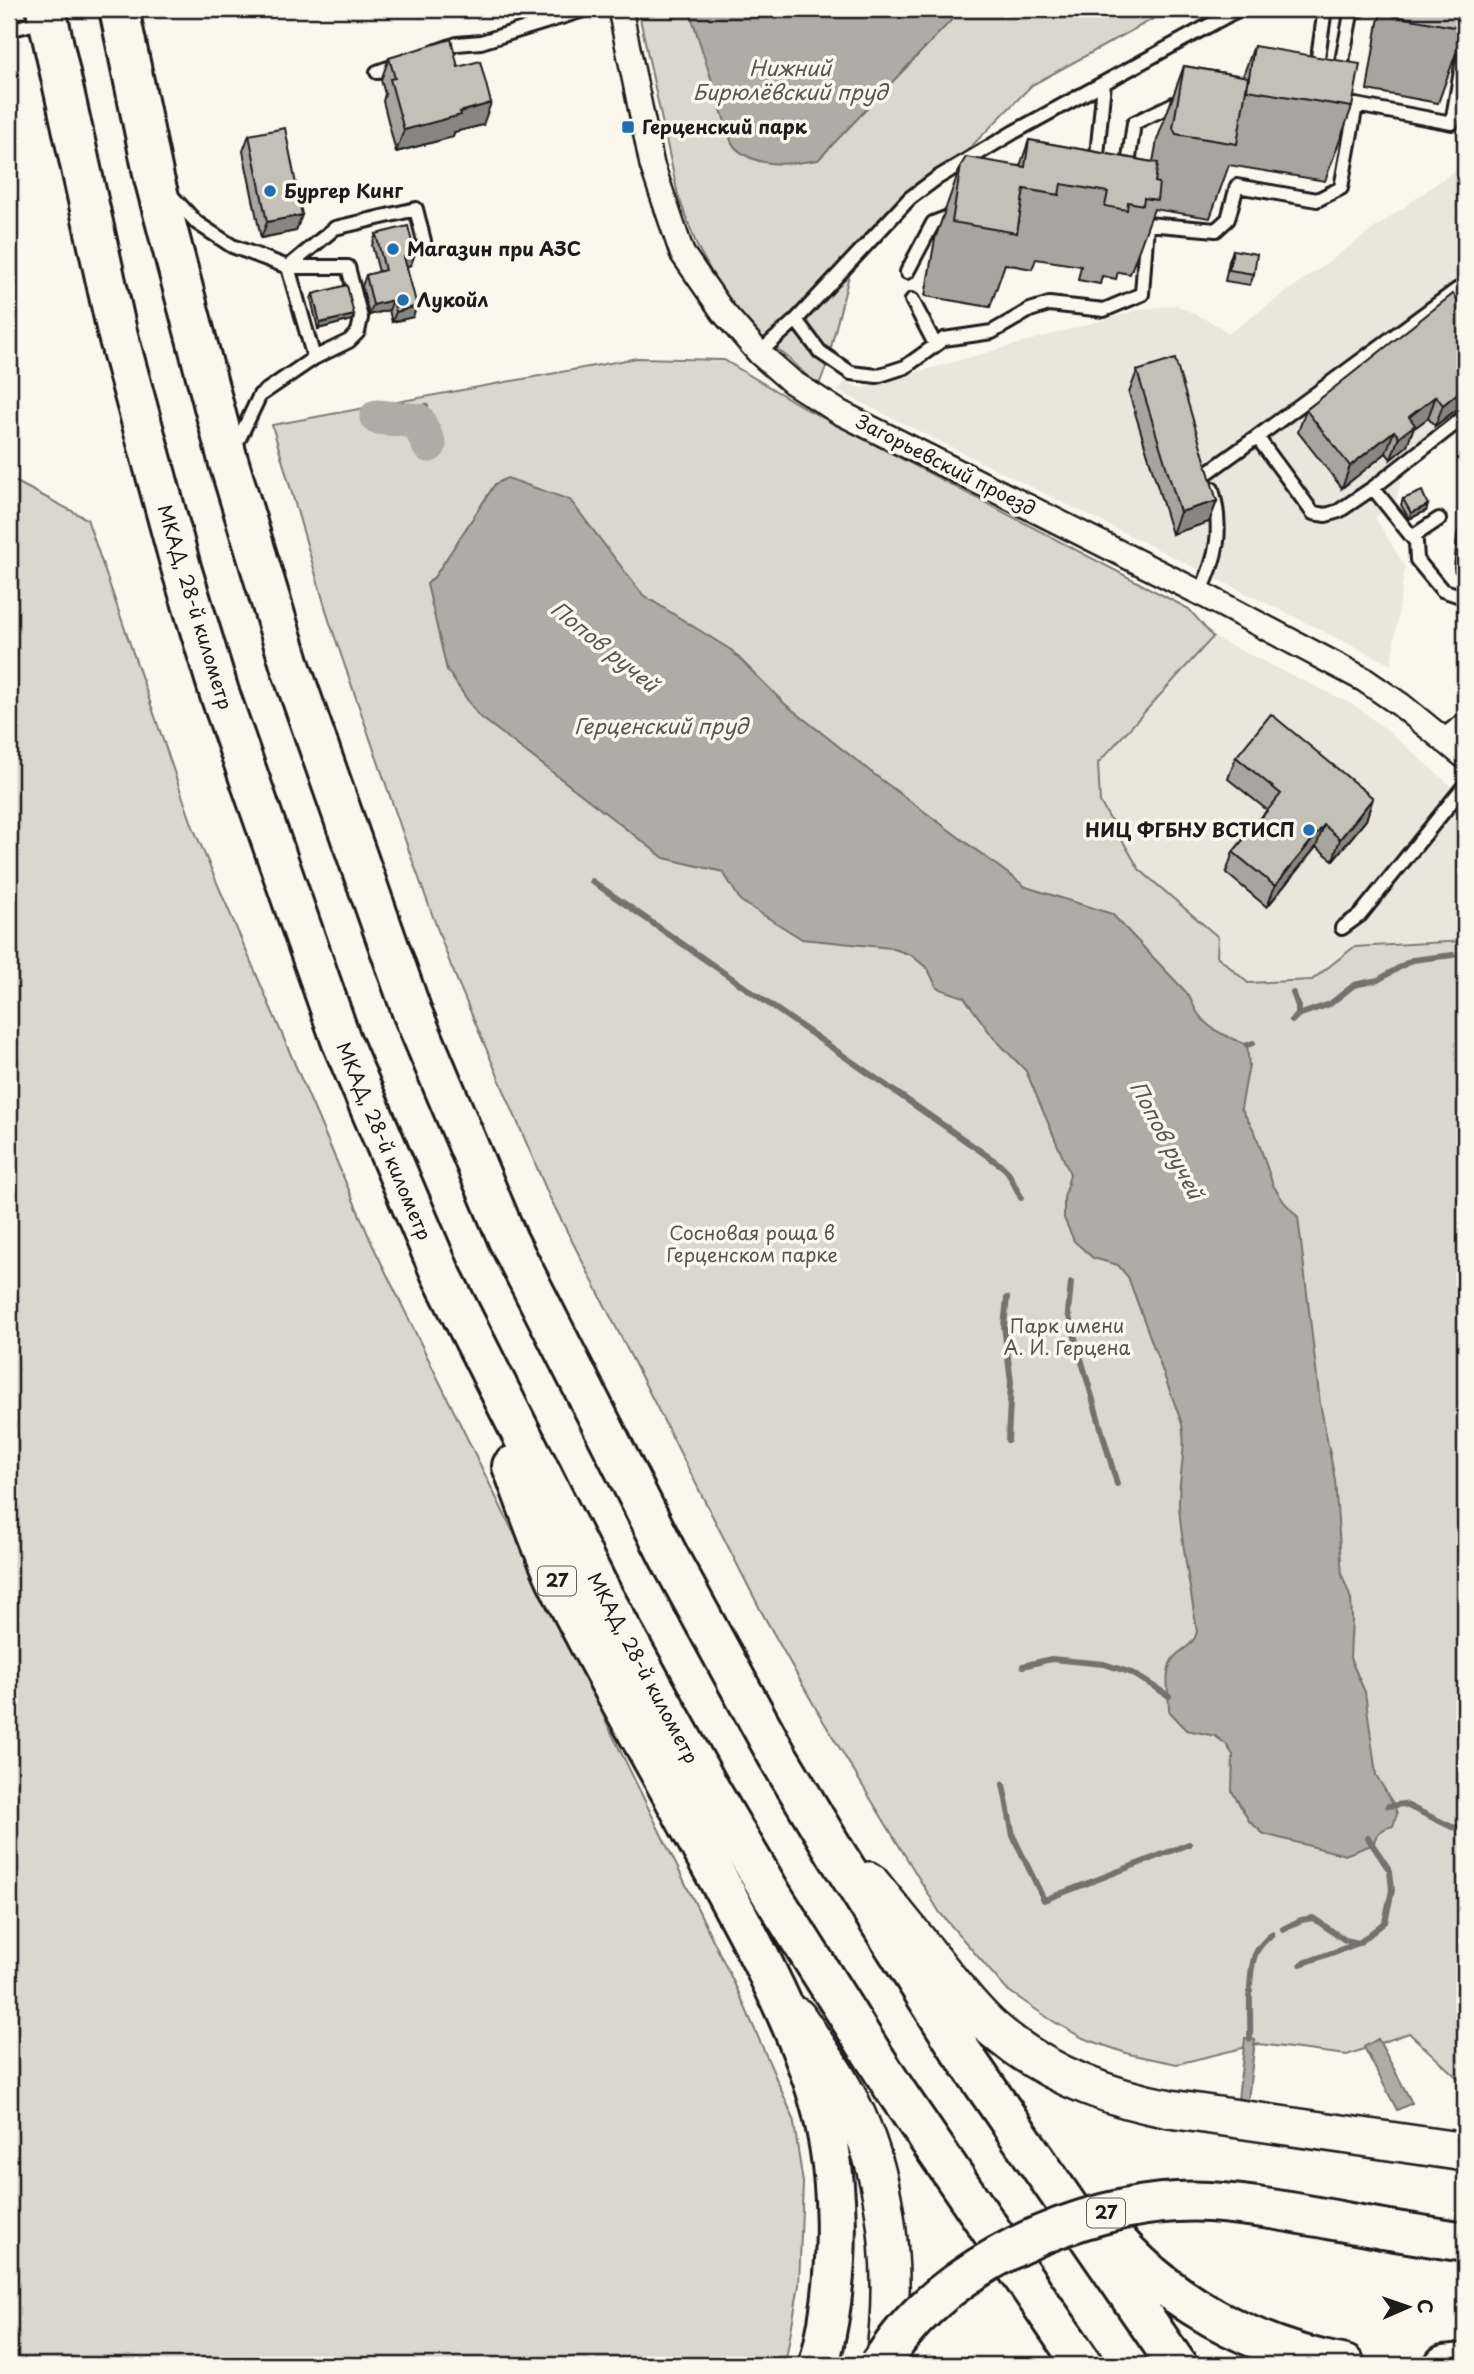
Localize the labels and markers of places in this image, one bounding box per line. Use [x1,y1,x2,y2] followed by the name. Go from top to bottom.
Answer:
[642,112,808,140] place label: Герценский парк
[620,119,636,135] marker: Герценский парк
[284,176,404,204] place label: Бургер Кинг
[262,183,278,199] marker: Бургер Кинг
[407,234,581,262] place label: Магазин при АЗС
[385,241,401,257] marker: Магазин при АЗС
[417,285,489,313] place label: Лукойл
[395,292,411,308] marker: Лукойл
[1085,815,1295,843] place label: НИЦ ФГБНУ ВСТИСП
[1301,822,1317,838] marker: НИЦ ФГБНУ ВСТИСП

